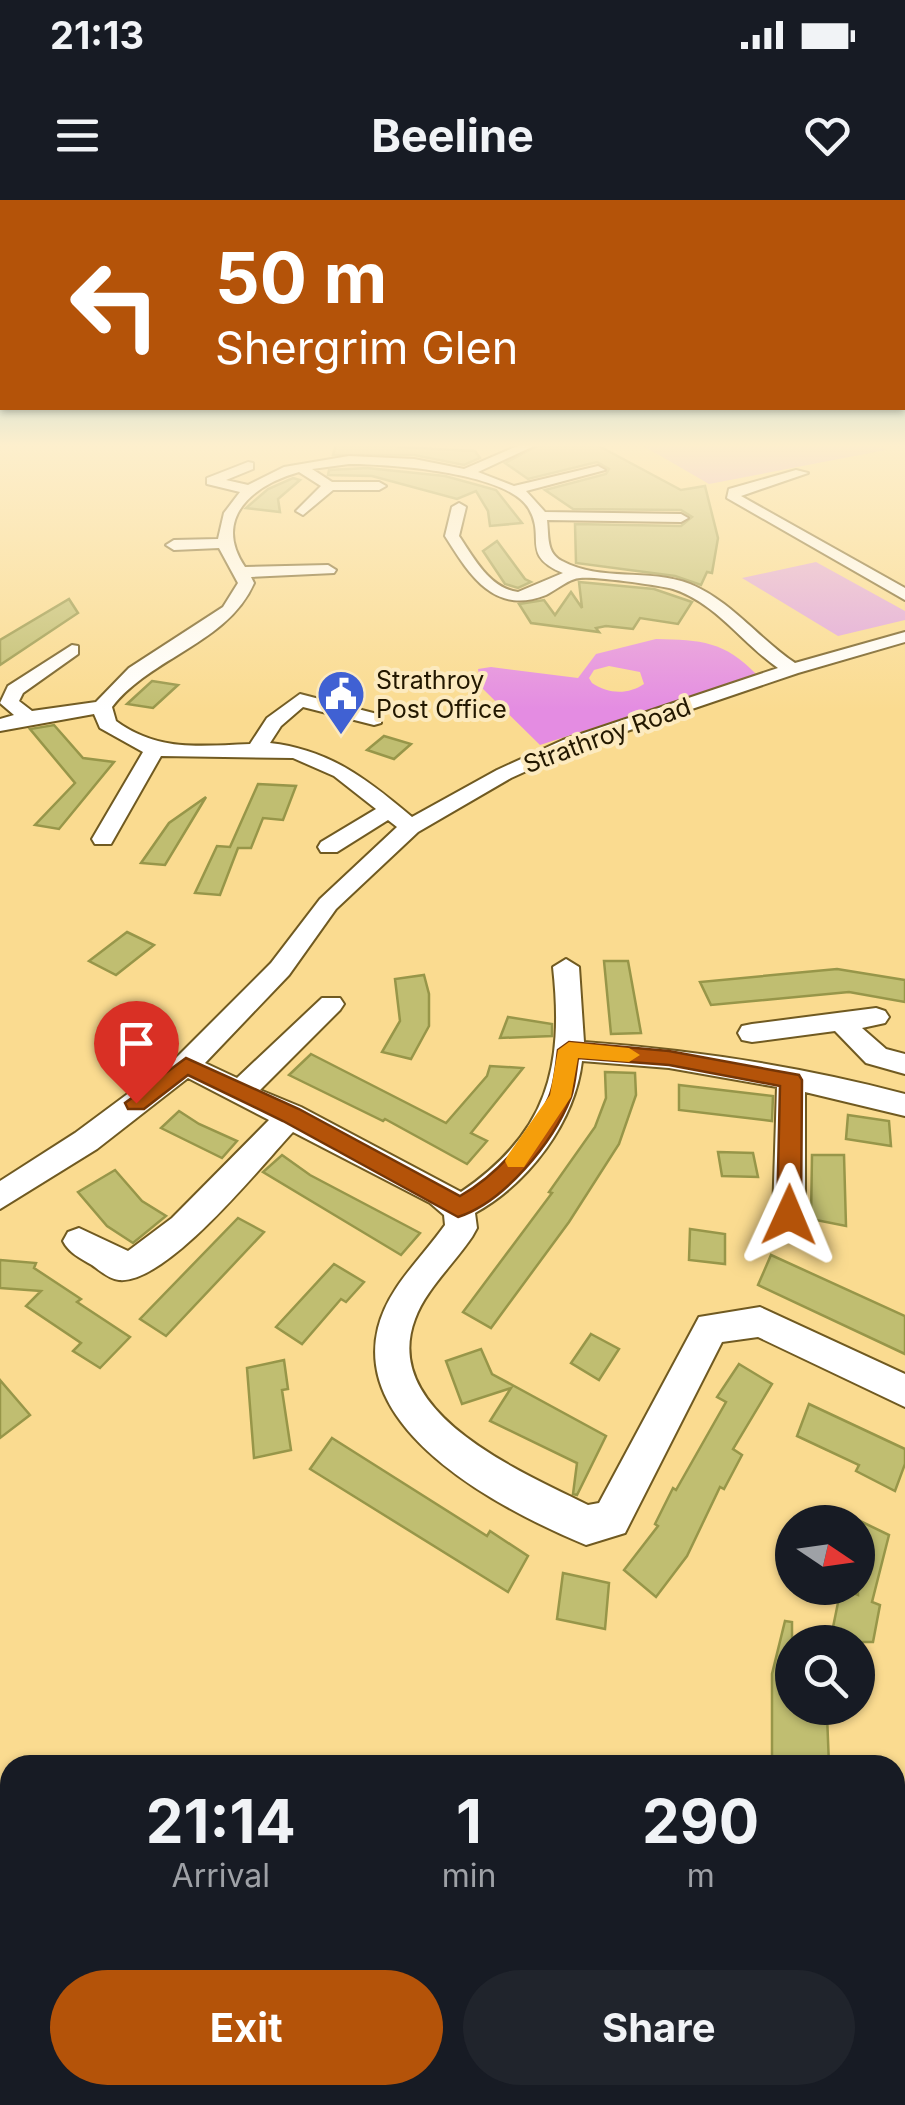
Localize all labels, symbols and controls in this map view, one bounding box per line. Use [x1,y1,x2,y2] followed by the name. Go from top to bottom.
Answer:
[50,12,144,58] text: 21:13
[50,108,105,163] icon: menu
[371,108,534,163] text: Beeline
[800,108,855,163] icon: heart
[215,235,387,320] text: 50 m
[50,240,180,370] icon: left
[215,320,518,375] text: Shergrim Glen
[376,665,507,724] place label: Strathroy Post Office
[315,668,367,736] public building icon: Strathroy Post Office
[519,691,695,779] street label: Strathroy Road
[94,1001,179,1104] pin
[109,1016,164,1071] icon: arrive
[737,1163,841,1267] position arrow
[775,1505,875,1605] north arrow
[775,1505,875,1725] map controls
[775,1625,875,1725] button: search
[146,1785,296,1857] text: 21:14
[456,1785,482,1857] text: 1
[642,1785,759,1857] text: 290
[172,1856,270,1895] text: Arrival
[442,1856,496,1895] text: min
[687,1856,715,1895] text: m
[50,1970,443,2085] button: Exit
[463,1970,855,2085] button: Share

